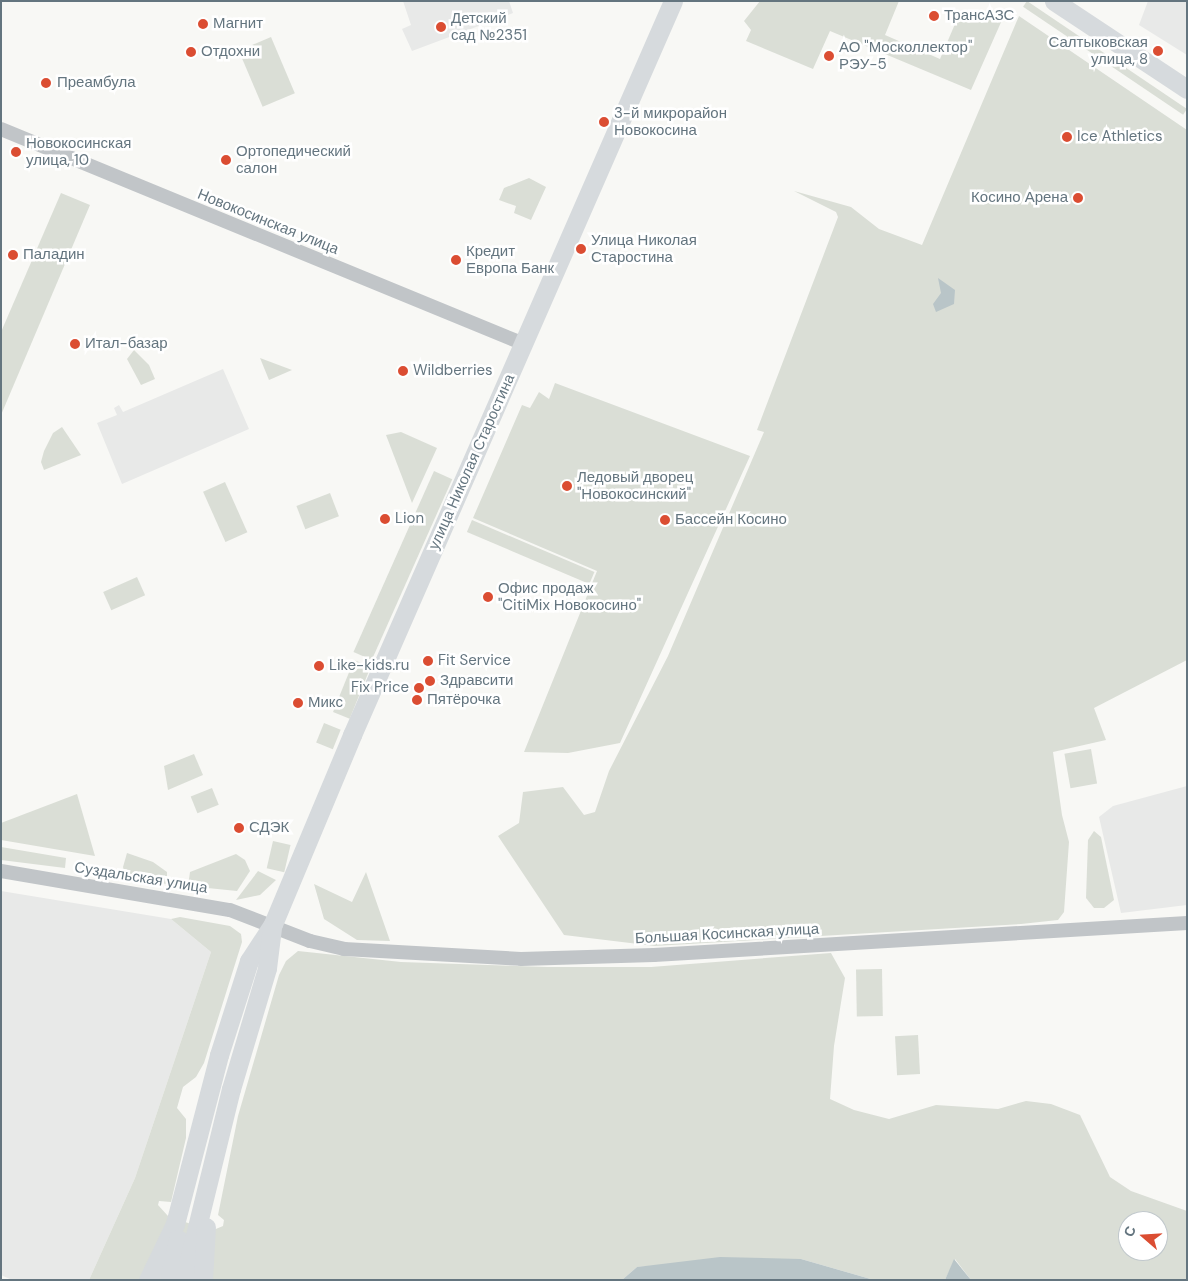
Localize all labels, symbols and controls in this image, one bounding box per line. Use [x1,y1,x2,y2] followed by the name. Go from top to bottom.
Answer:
[944,7,1014,25] place label: ТрансАЗС
[451,9,527,44] place label: Детский сад №2351
[928,10,940,22] marker: ТрансАЗС
[213,15,263,33] place label: Магнит
[197,18,209,30] marker: Магнит
[435,21,447,33] marker: Детский сад №2351
[1049,33,1148,68] place label: Салтыковская улица, 8
[839,38,972,73] place label: АО "Москоллектор" РЭУ-5
[201,43,260,61] place label: Отдохни
[1152,45,1164,57] marker: Салтыковская улица, 8
[185,46,197,58] marker: Отдохни
[823,50,835,62] marker: АО "Москоллектор" РЭУ-5
[57,74,135,92] place label: Преамбула
[39,76,53,90] marker: Преамбула
[614,104,727,139] place label: 3-й микрорайон Новокосина
[598,116,610,128] marker: 3-й микрорайон Новокосина
[1077,128,1163,146] place label: Ice Athletics
[1061,131,1073,143] marker: Ice Athletics
[26,134,131,169] place label: Новокосинская улица, 10
[236,142,351,177] place label: Ортопедический салон
[10,146,22,158] marker: Новокосинская улица, 10
[220,154,232,166] marker: Ортопедический салон
[195,185,341,259] street label: Новокосинская улица
[971,189,1068,207] place label: Косино Арена
[1072,192,1084,204] marker: Косино Арена
[591,231,697,266] place label: Улица Николая Старостина
[466,242,554,277] place label: Кредит Европа Банк
[575,243,587,255] marker: Улица Николая Старостина
[23,246,85,264] place label: Паладин
[7,249,19,261] marker: Паладин
[450,254,462,266] marker: Кредит Европа Банк
[85,335,168,353] place label: Итал-базар
[69,338,81,350] marker: Итал-базар
[413,362,493,380] place label: Wildberries
[397,365,409,377] marker: Wildberries
[425,371,519,553] street label: улица Николая Старостина
[577,468,693,503] place label: Ледовый дворец "Новокосинский"
[561,480,573,492] marker: Ледовый дворец "Новокосинский"
[395,510,424,528] place label: Lion
[675,511,787,529] place label: Бассейн Косино
[379,513,391,525] marker: Lion
[659,514,671,526] marker: Бассейн Косино
[498,579,641,614] place label: Офис продаж "CitiMix Новокосино"
[482,591,494,603] marker: Офис продаж "CitiMix Новокосино"
[438,652,511,670] place label: Fit Service
[422,655,434,667] marker: Fit Service
[329,657,409,675] place label: Like-kids.ru
[313,660,325,672] marker: Like-kids.ru
[440,672,513,690] place label: Здравсити
[424,675,436,687] marker: Здравсити
[351,679,409,697] place label: Fix Price
[413,682,425,694] marker: Fix Price
[427,691,501,709] place label: Пятёрочка
[308,694,343,712] place label: Микс
[411,694,423,706] marker: Пятёрочка
[292,697,304,709] marker: Микс
[249,819,289,837] place label: СДЭК
[233,822,245,834] marker: СДЭК
[73,859,209,897] street label: Суздальская улица
[635,920,819,948] street label: Большая Косинская улица
[1118,1211,1168,1261] north arrow
[1120,1224,1140,1239] text: С

